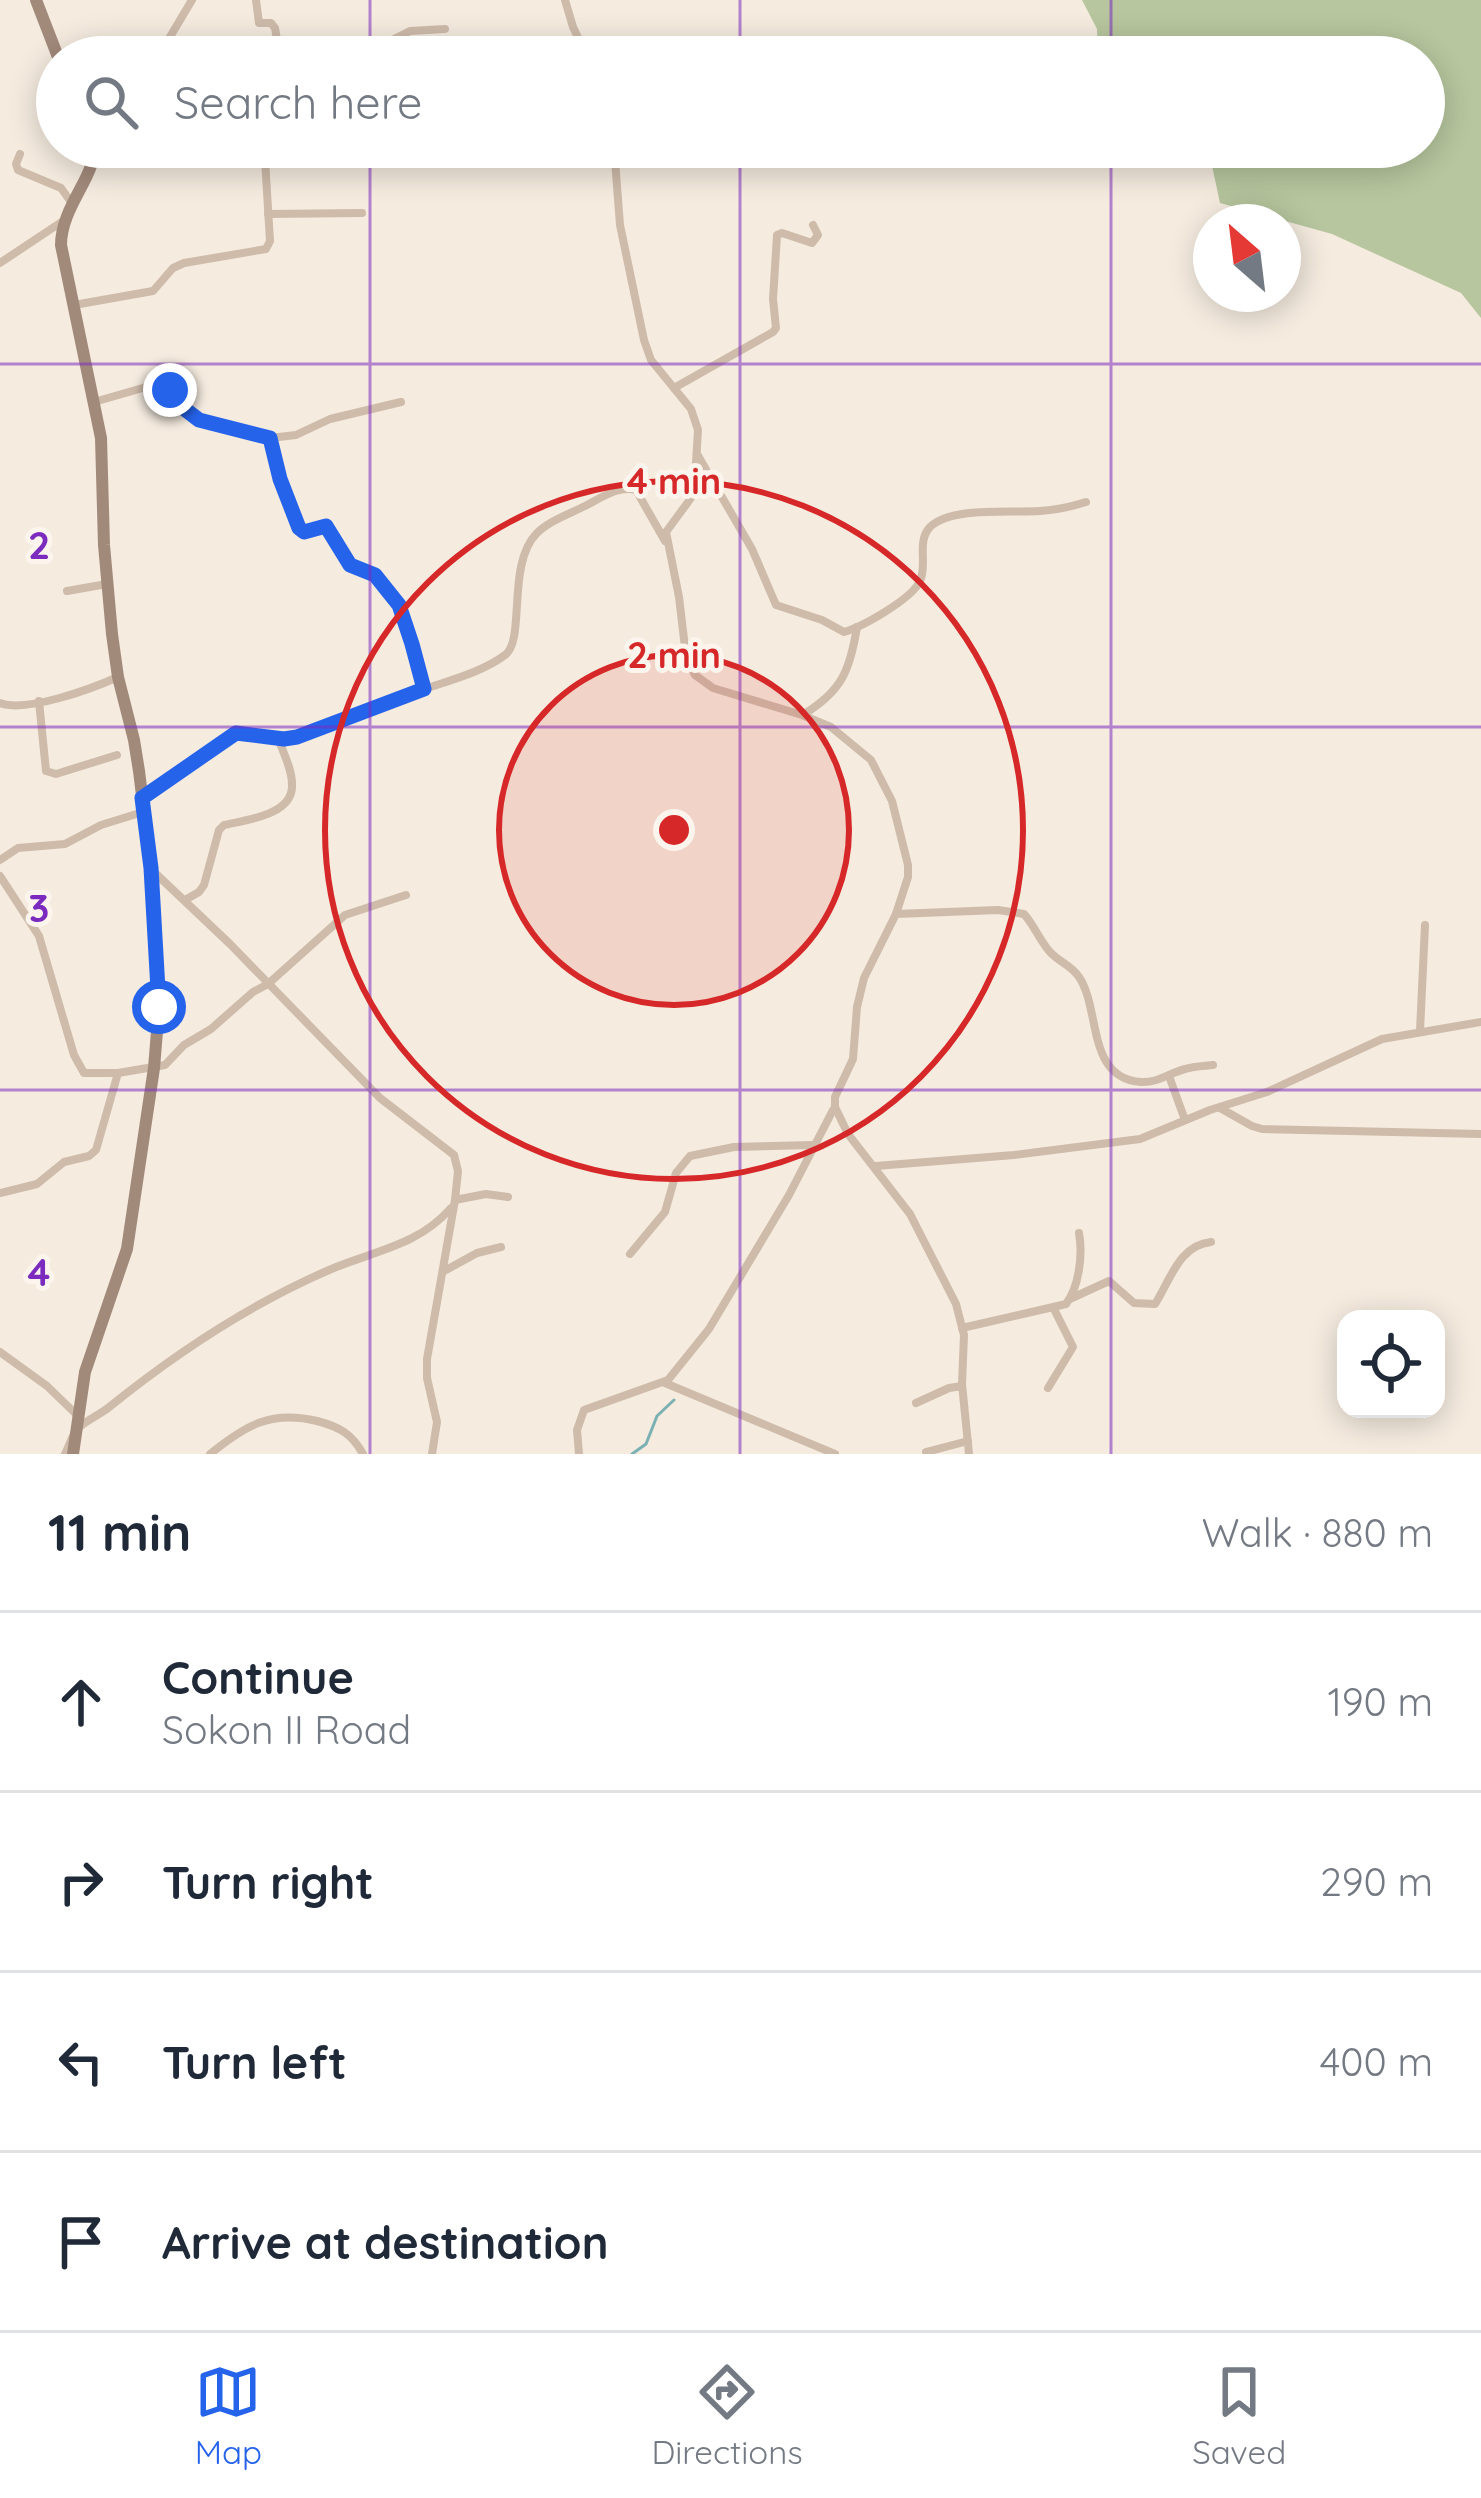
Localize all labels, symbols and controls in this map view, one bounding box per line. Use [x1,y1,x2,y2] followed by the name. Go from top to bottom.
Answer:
[36,36,1445,168] search box
[78,69,144,135] icon: search
[174,74,422,130] text: Search here
[1193,204,1301,312] north arrow
[143,363,197,417] route end
[627,458,721,503] text: 4 min
[28,520,50,569] text: 2
[627,632,721,677] text: 2 min
[653,809,695,851] centre of rings
[29,883,49,932] text: 3
[132,980,186,1034] route start
[28,1247,50,1296] text: 4
[1337,1310,1445,1418] map controls
[1337,1310,1445,1418] button: locate
[48,1500,191,1564] text: 11 min
[1202,1508,1433,1557] text: Walk · 880 m
[162,1649,354,1705] text: Continue
[48,1669,114,1735] icon: ahead
[1327,1677,1433,1726] text: 190 m
[162,1705,411,1754] text: Sokon II Road
[48,1849,114,1915] icon: right
[162,1854,374,1910] text: Turn right
[1320,1857,1433,1906] text: 290 m
[48,2029,114,2095] icon: left
[162,2034,347,2090] text: Turn left
[1320,2037,1433,2086] text: 400 m
[48,2209,114,2275] icon: arrive
[162,2214,608,2270] text: Arrive at destination
[195,2359,262,2472] tab: Map
[651,2359,803,2472] tab: Directions
[1192,2359,1286,2472] tab: Saved

